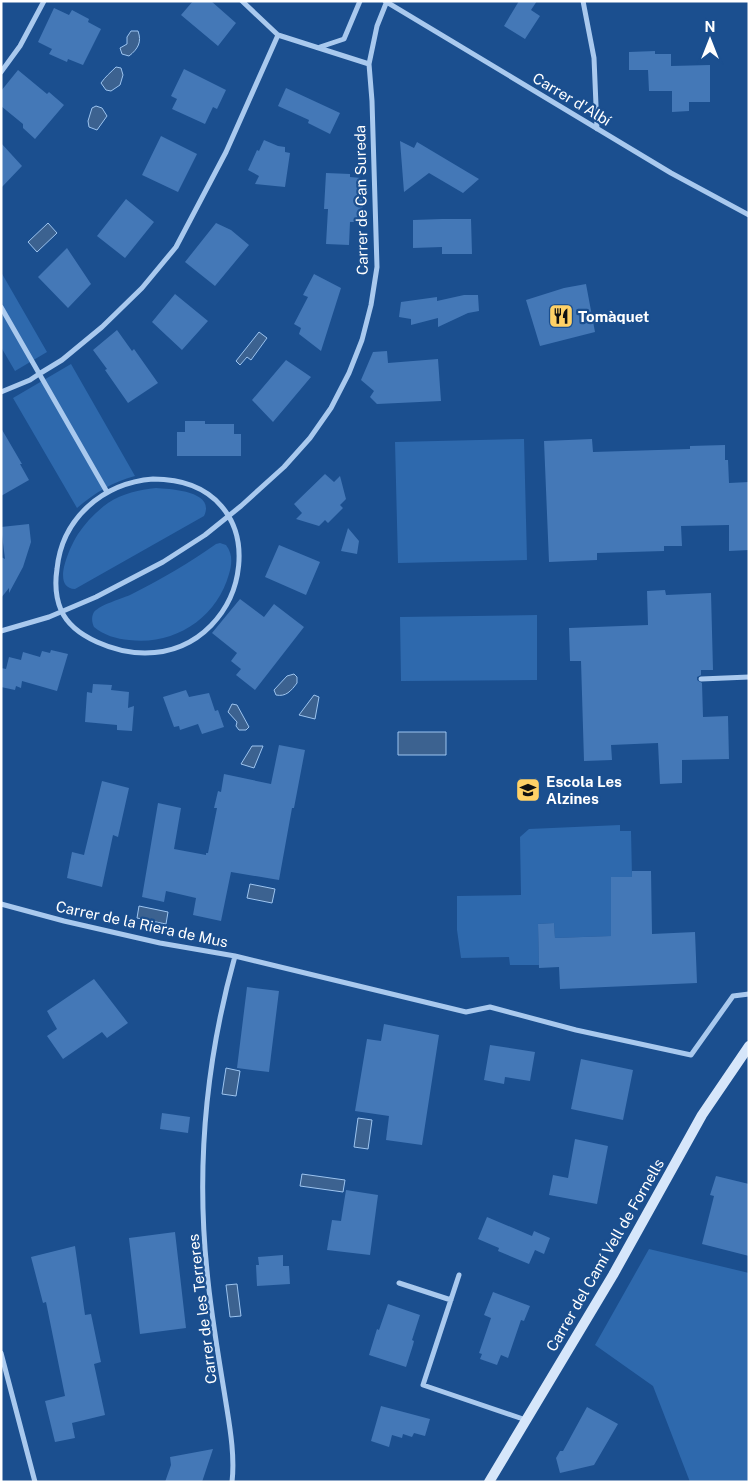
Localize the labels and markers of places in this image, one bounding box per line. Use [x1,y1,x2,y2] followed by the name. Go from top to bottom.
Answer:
[548,303,574,329] restaurant icon: Tomàquet
[578,308,649,325] place label: Tomàquet
[546,773,622,807] place label: Escola Les Alzines
[515,777,541,803] school or university icon: Escola Les Alzines

